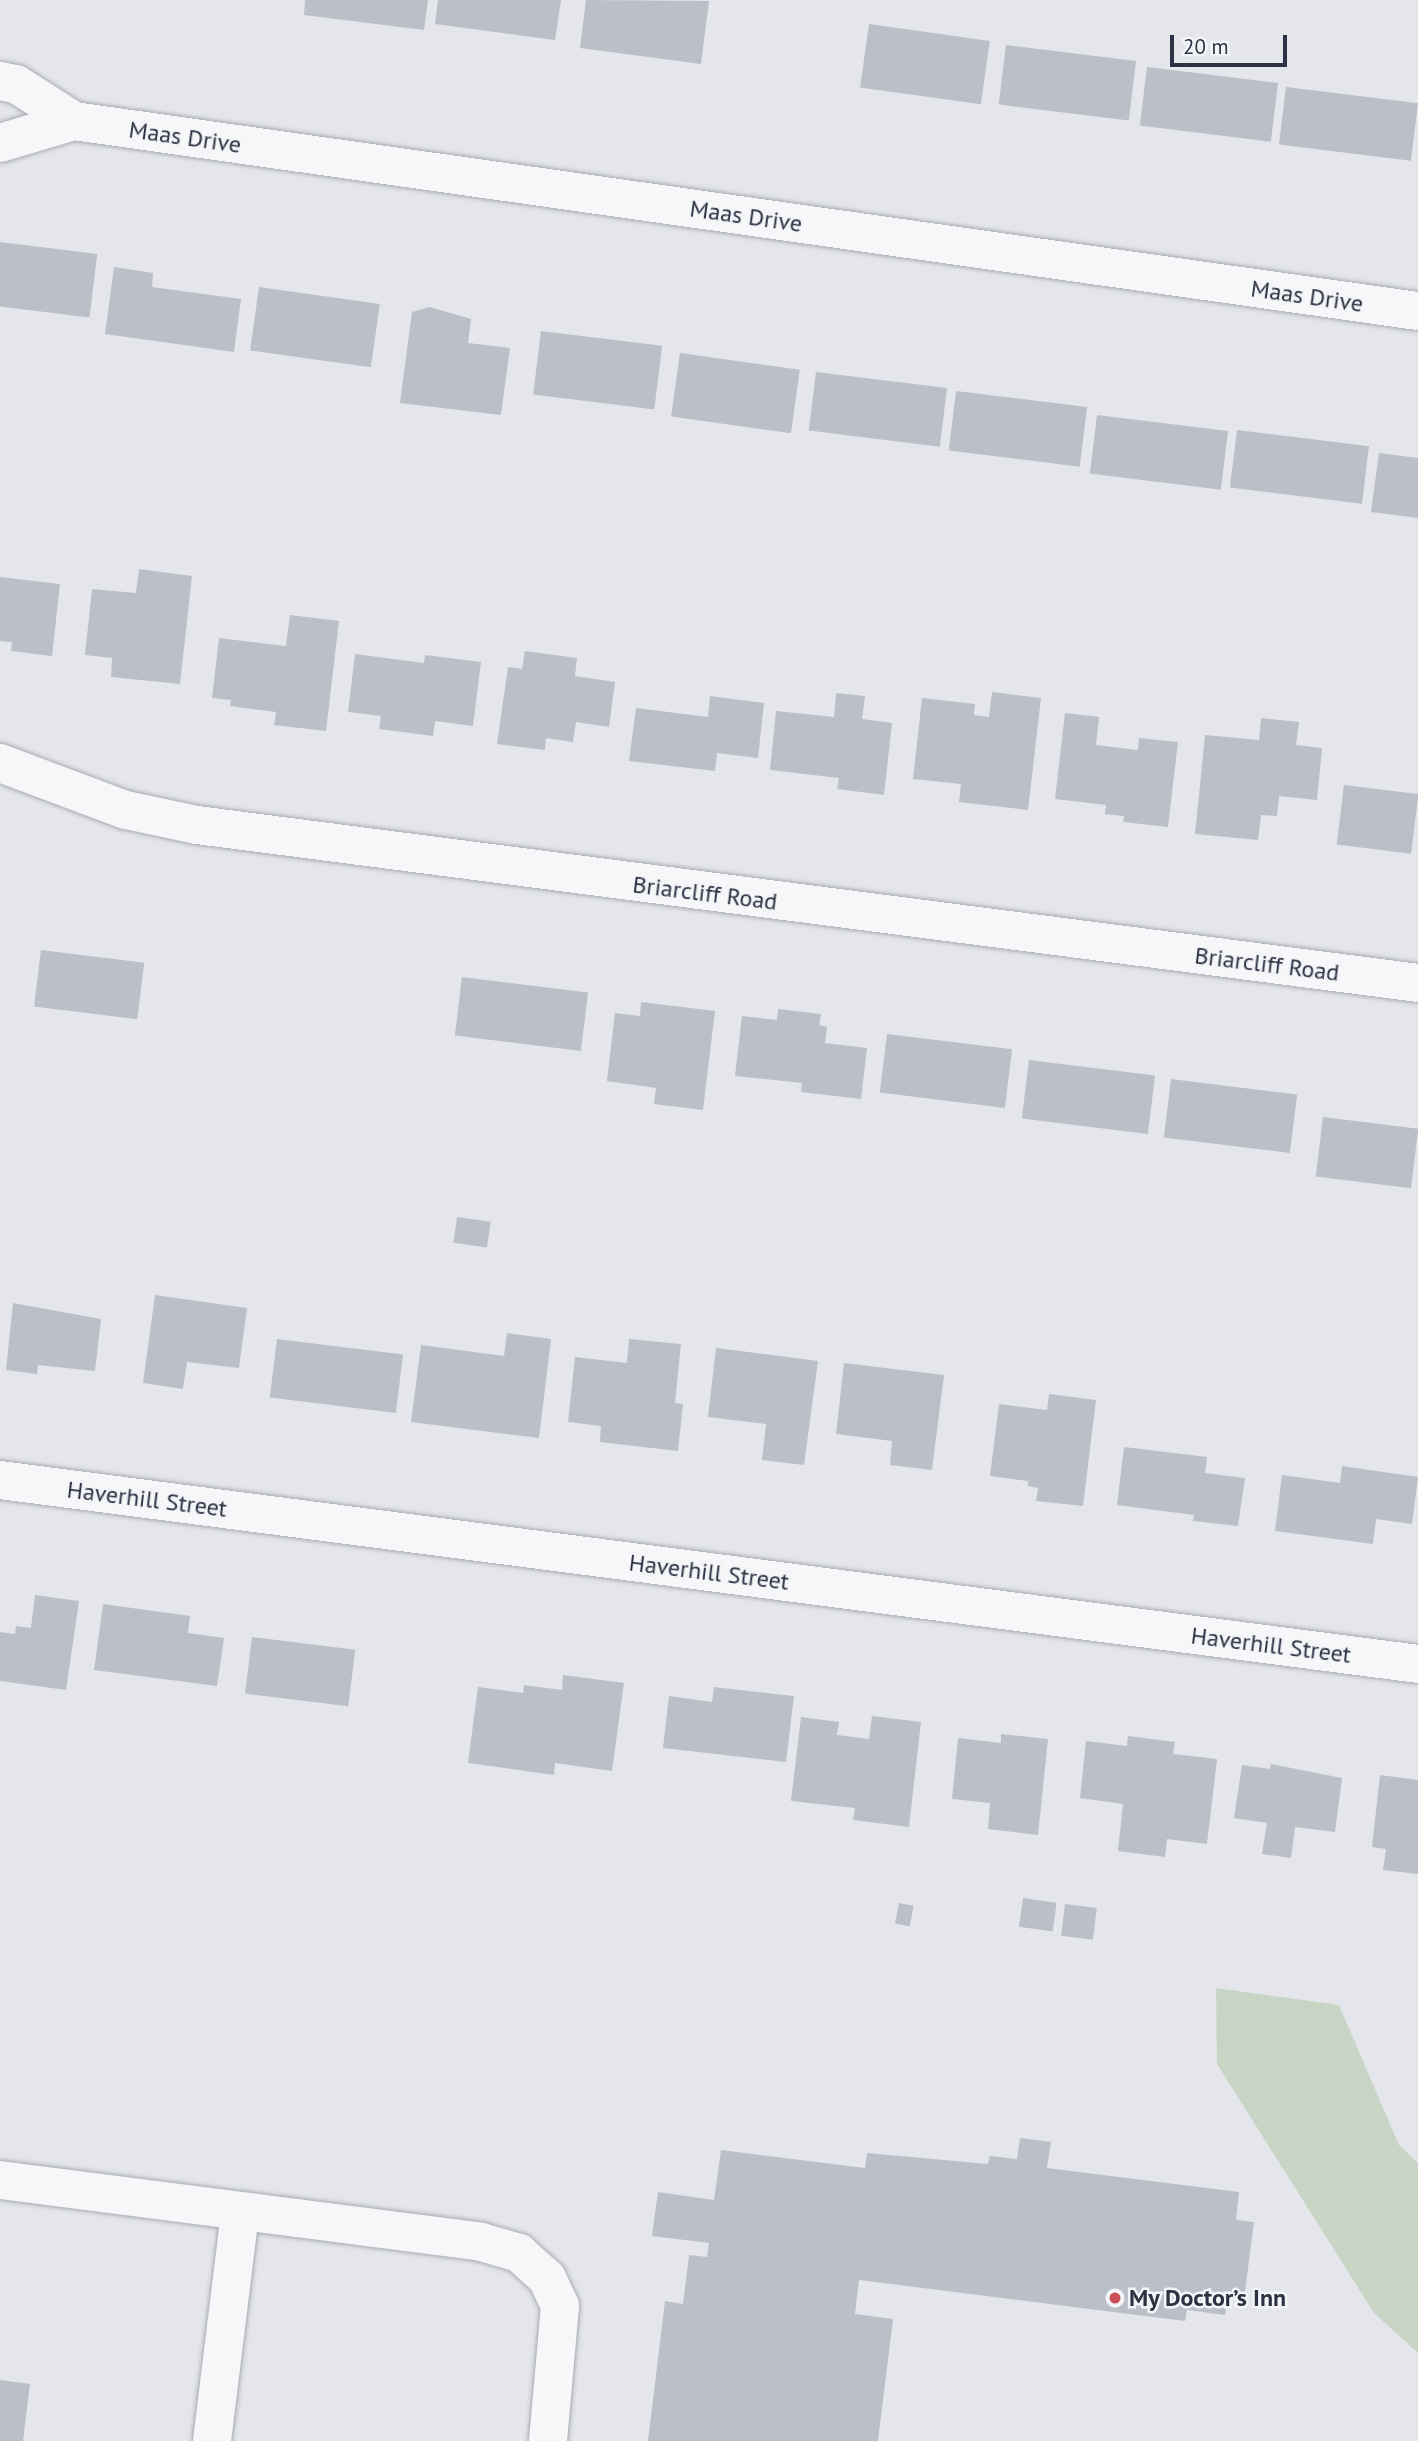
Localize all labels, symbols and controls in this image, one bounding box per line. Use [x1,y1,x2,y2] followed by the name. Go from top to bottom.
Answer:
[1173,21,1290,65] scale bar
[1183,33,1229,60] text: 20 m
[127,115,243,159] street label: Maas Drive
[688,194,804,238] street label: Maas Drive
[1249,274,1365,318] street label: Maas Drive
[631,870,779,916] street label: Briarcliff Road
[1193,941,1341,987] street label: Briarcliff Road
[65,1475,229,1523] street label: Haverhill Street
[627,1548,791,1596] street label: Haverhill Street
[1189,1621,1353,1669] street label: Haverhill Street
[1129,2284,1287,2312] place label: My Doctor’s Inn
[1107,2290,1123,2306] marker: My Doctor’s Inn

